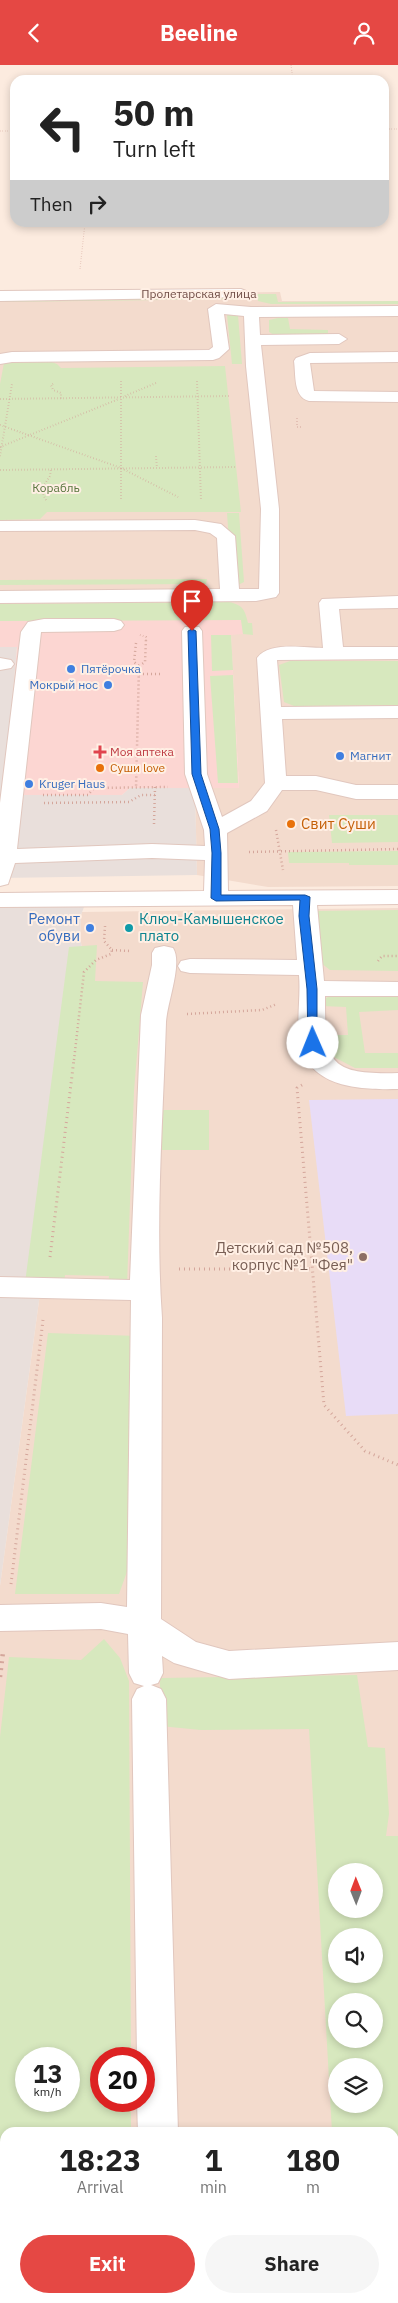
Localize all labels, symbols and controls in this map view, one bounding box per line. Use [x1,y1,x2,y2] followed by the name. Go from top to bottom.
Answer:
[160,18,238,47] text: Beeline
[20,19,48,47] icon: back
[350,19,378,47] icon: person
[113,90,195,136] text: 50 m
[30,95,95,160] icon: left
[113,134,196,163] text: Turn left
[83,190,111,218] icon: right
[30,192,73,216] text: Then
[141,286,257,301] street label: Пролетарская улица
[32,480,80,495] park label: Корабль
[171,580,213,631] pin
[178,587,206,615] icon: arrive
[81,661,141,676] place label: Пятёрочка
[65,663,77,675] marker: Пятёрочка
[30,677,98,692] place label: Мокрый нос
[102,679,114,691] marker: Мокрый нос
[110,744,175,759] place label: Моя аптека
[94,746,106,758] marker: Моя аптека
[350,748,391,763] place label: Магнит
[334,750,346,762] marker: Магнит
[110,760,166,775] place label: Суши love
[94,762,106,774] marker: Суши love
[39,776,106,791] place label: Kruger Haus
[23,778,35,790] marker: Kruger Haus
[301,814,376,833] place label: Свит Суши
[285,818,297,830] marker: Свит Суши
[28,909,80,945] place label: Ремонт обуви
[139,909,284,945] place label: Ключ-Камышенское плато
[84,922,96,934] marker: Ремонт обуви
[123,922,135,934] marker: Ключ-Камышенское плато
[286,1016,338,1068] position arrow
[215,1238,353,1274] place label: Детский сад №508, корпус №1 "Фея"
[357,1251,369,1263] marker: Детский сад №508, корпус №1 "Фея"
[328,1863,382,1917] north arrow
[328,1863,383,2113] map controls
[328,1928,383,1983] button: sound
[328,1993,383,2048] button: search
[90,2047,155,2112] speed limit sign: 20
[32,2057,63,2090] text: 13
[328,2058,383,2113] button: layers
[33,2084,62,2099] text: km/h
[59,2140,141,2179] text: 18:23
[204,2140,222,2179] text: 1
[286,2140,340,2179] text: 180
[77,2177,123,2197] text: Arrival
[200,2177,227,2197] text: min
[306,2177,320,2197] text: m
[20,2235,195,2293] button: Exit
[205,2235,379,2293] button: Share

